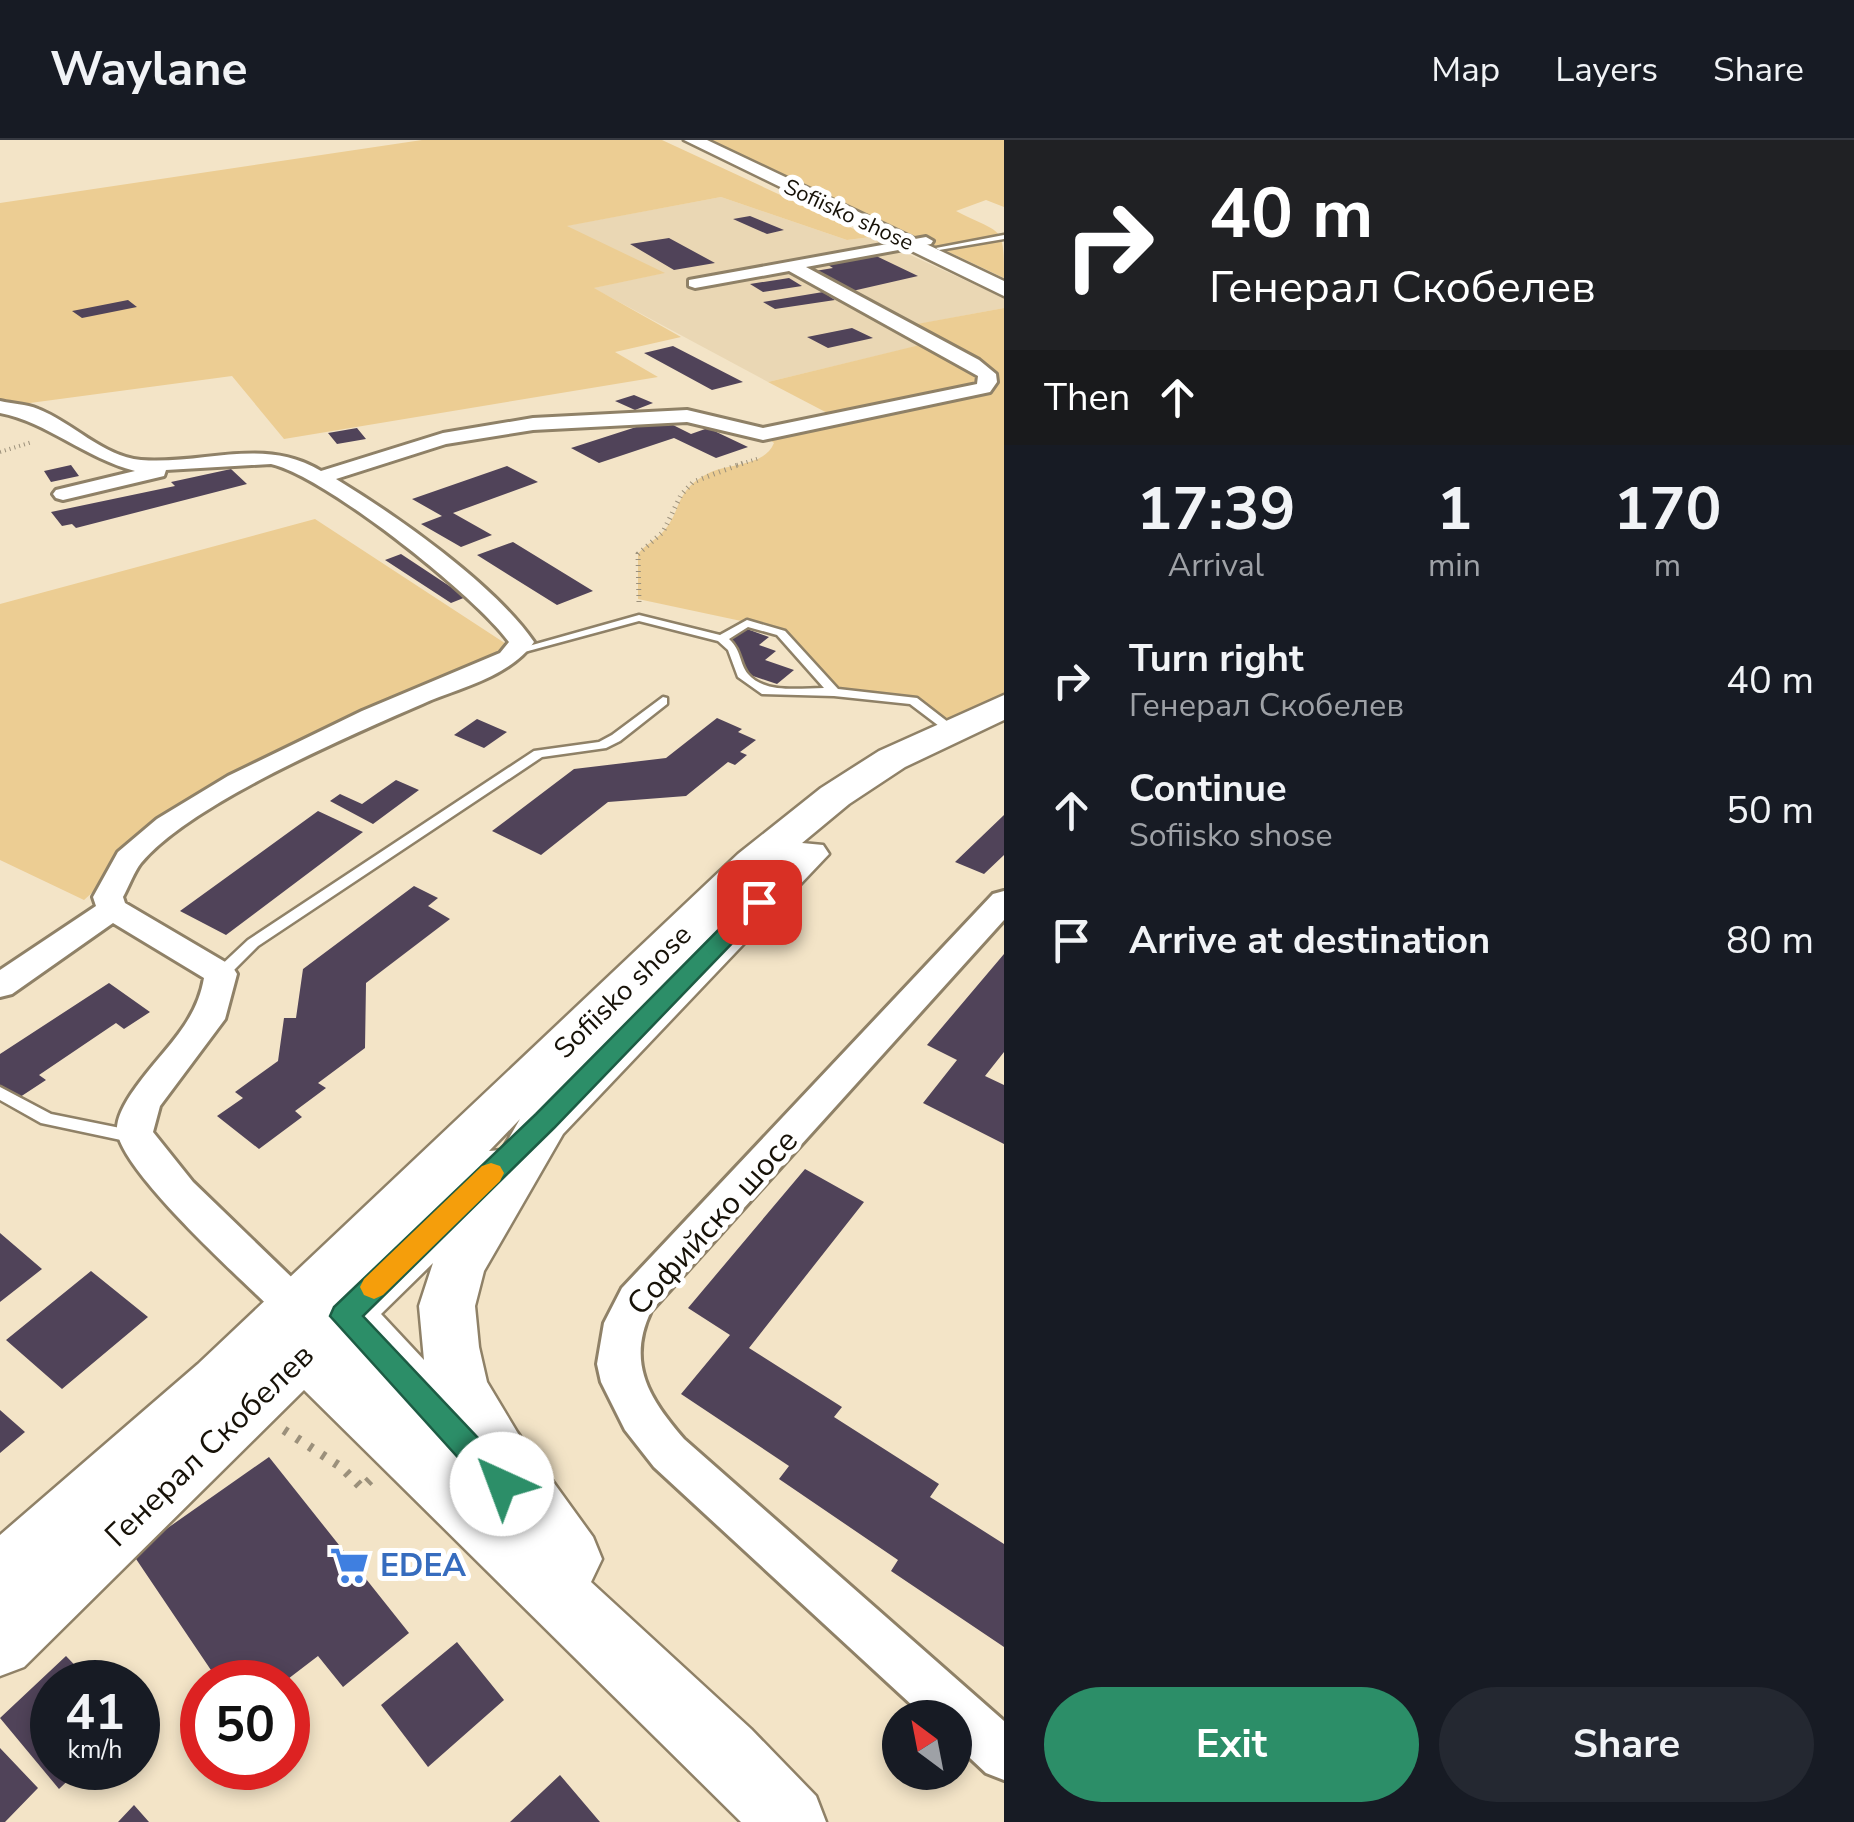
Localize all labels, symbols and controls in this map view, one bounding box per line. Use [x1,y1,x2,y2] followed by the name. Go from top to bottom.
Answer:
[50,36,247,102] text: Waylane
[1431,46,1500,93] text: Map
[1555,46,1658,93] text: Layers
[1713,46,1804,93] text: Share
[1209,166,1373,262] text: 40 m
[779,172,918,258] street label: Sofiisko shose
[1044,180,1174,310] icon: right
[1209,257,1596,318] text: Генерал Скобелев
[1150,370,1205,425] icon: ahead
[1044,372,1130,423] text: Then
[1137,468,1295,550] text: 17:39
[1436,468,1472,550] text: 1
[1613,468,1721,550] text: 170
[1168,544,1264,587] text: Arrival
[1428,544,1481,587] text: min
[1654,544,1681,587] text: m
[1129,633,1304,684] text: Turn right
[1044,653,1099,708] icon: right
[1726,655,1814,706] text: 40 m
[1129,684,1404,727] text: Генерал Скобелев
[1129,763,1287,814] text: Continue
[1044,783,1099,838] icon: ahead
[1726,785,1814,836] text: 50 m
[1129,814,1332,857] text: Sofiisko shose
[717,860,802,945] pin
[732,875,787,930] icon: arrive
[1044,913,1099,968] icon: arrive
[1129,915,1490,966] text: Arrive at destination
[1726,915,1814,966] text: 80 m
[545,916,700,1067] street label: Sofiisko shose
[617,1120,808,1325] street label: Софийско шосе
[96,1334,323,1556] street label: Генерал Скобелев
[450,1432,554,1536] position arrow
[329,1544,371,1586] supermarket icon: EDEA
[380,1544,466,1587] place label: EDEA
[180,1660,310,1790] speed limit sign: 50
[65,1678,125,1747] text: 41
[1044,1687,1419,1802] button: Exit
[1439,1687,1814,1802] button: Share
[882,1700,972,1790] north arrow
[882,1700,972,1790] map controls
[67,1733,123,1767] text: km/h

